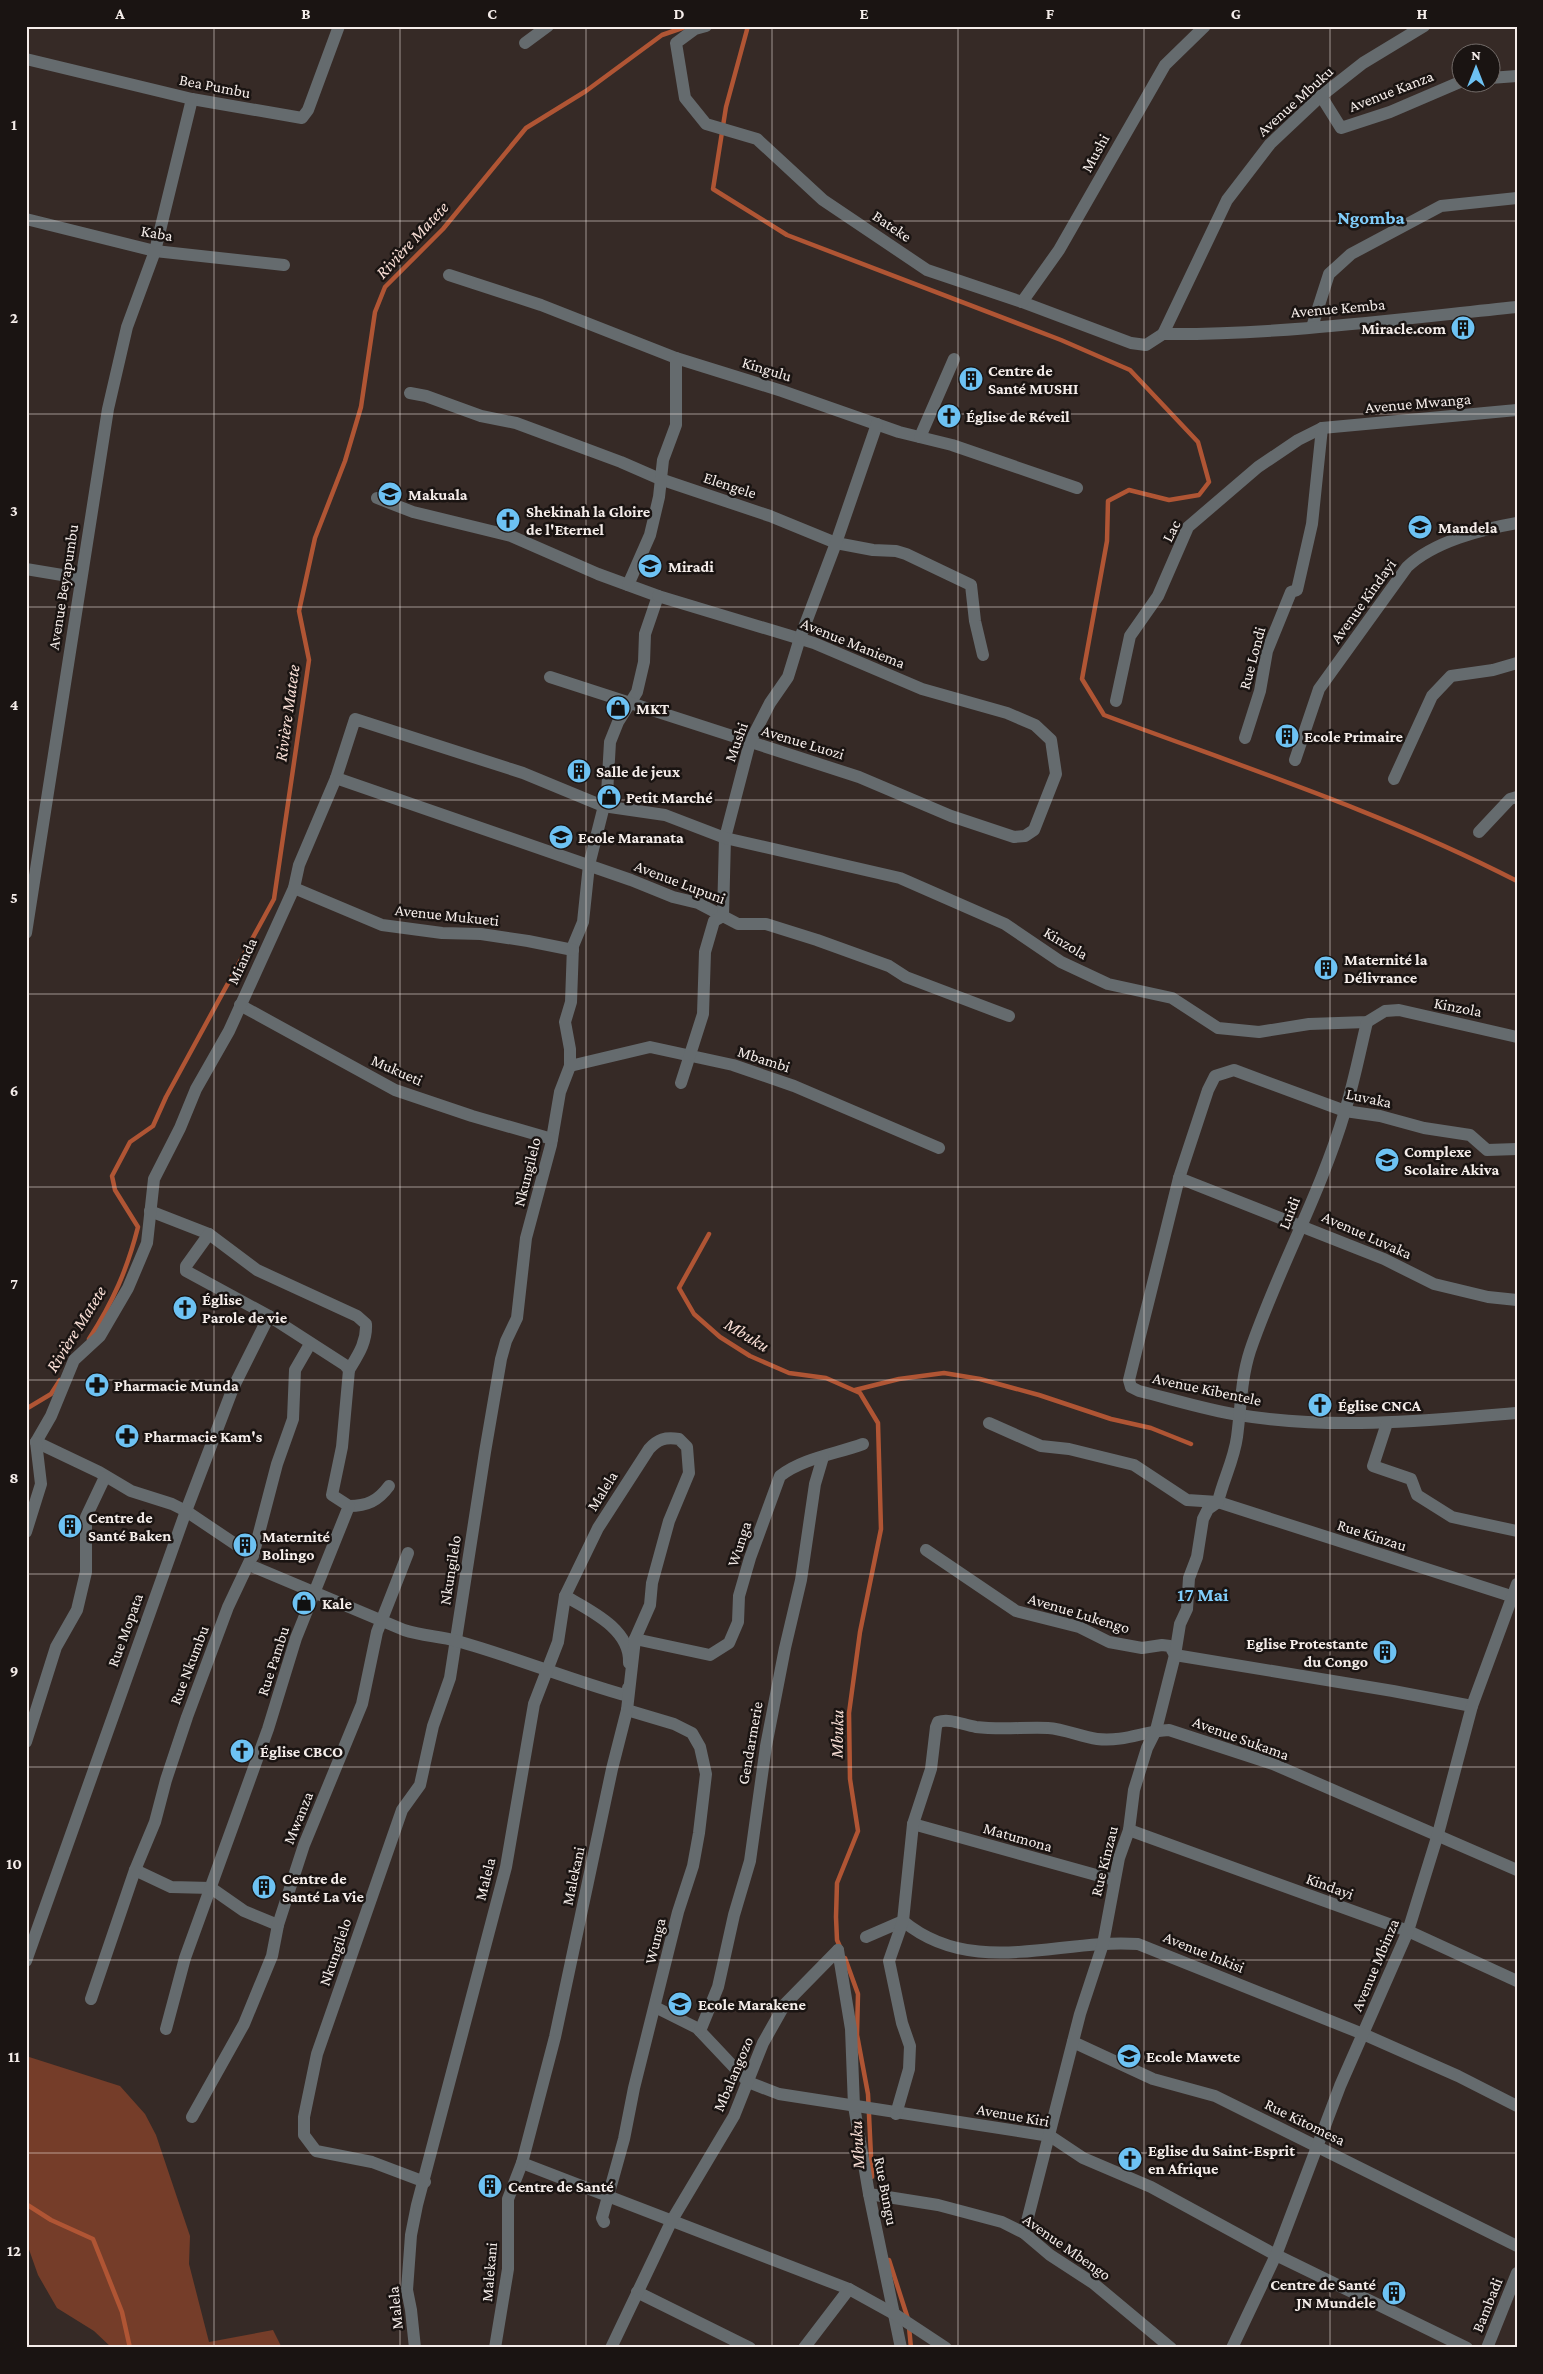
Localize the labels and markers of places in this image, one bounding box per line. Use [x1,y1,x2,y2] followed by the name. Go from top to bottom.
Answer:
[1450,315,1476,341] building icon: Miracle.com
[1361,320,1446,337] place label: Miracle.com
[988,362,1078,397] place label: Centre de Santé MUSHI
[958,366,984,392] building icon: Centre de Santé MUSHI
[936,403,962,429] church icon: Église de Réveil
[966,408,1070,425] place label: Église de Réveil
[377,481,403,507] school or university icon: Makuala
[408,486,468,503] place label: Makuala
[526,503,651,538] place label: Shekinah la Gloire de l'Eternel
[495,507,521,533] church icon: Shekinah la Gloire de l'Eternel
[1407,514,1433,540] school or university icon: Mandela
[1438,519,1498,536] place label: Mandela
[637,553,663,579] school or university icon: Miradi
[668,558,714,575] place label: Miradi
[605,695,631,721] shop icon: MKT
[636,700,670,717] place label: MKT
[1274,723,1300,749] building icon: Ecole Primaire
[1304,728,1404,745] place label: Ecole Primaire
[566,758,592,784] building icon: Salle de jeux
[596,763,681,781] place label: Salle de jeux
[596,784,622,810] shop icon: Petit Marché
[626,789,713,806] place label: Petit Marché
[548,824,574,850] school or university icon: Ecole Maranata
[578,829,684,846] place label: Ecole Maranata
[1344,951,1428,986] place label: Maternité la Délivrance
[1313,955,1339,981] building icon: Maternité la Délivrance
[1404,1143,1499,1178] place label: Complexe Scolaire Akiva
[1374,1147,1400,1173] school or university icon: Complexe Scolaire Akiva
[202,1291,288,1326] place label: Église Parole de vie
[172,1295,198,1321] church icon: Église Parole de vie
[84,1372,110,1398] pharmacy icon: Pharmacie Munda
[114,1377,239,1394] place label: Pharmacie Munda
[1307,1392,1333,1418] church icon: Église CNCA
[1338,1397,1422,1414] place label: Église CNCA
[114,1423,140,1449] pharmacy icon: Pharmacie Kam's
[144,1428,263,1445] place label: Pharmacie Kam's
[88,1509,171,1544] place label: Centre de Santé Baken
[57,1513,83,1539] building icon: Centre de Santé Baken
[262,1528,331,1563] place label: Maternité Bolingo
[232,1532,258,1558] building icon: Maternité Bolingo
[291,1590,317,1616] shop icon: Kale
[322,1595,353,1612] place label: Kale
[1246,1635,1369,1670] place label: Eglise Protestante du Congo
[1372,1639,1398,1665] building icon: Eglise Protestante du Congo
[229,1738,255,1764] church icon: Église CBCO
[260,1743,343,1760] place label: Église CBCO
[282,1870,364,1905] place label: Centre de Santé La Vie
[251,1874,277,1900] building icon: Centre de Santé La Vie
[667,1991,693,2017] school or university icon: Ecole Marakene
[698,1996,806,2013] place label: Ecole Marakene
[1116,2043,1142,2069] school or university icon: Ecole Mawete
[1146,2048,1241,2065] place label: Ecole Mawete
[1148,2142,1295,2177] place label: Eglise du Saint-Esprit en Afrique
[1117,2146,1143,2172] church icon: Eglise du Saint-Esprit en Afrique
[477,2173,503,2199] building icon: Centre de Santé
[508,2178,614,2195] place label: Centre de Santé
[1270,2276,1377,2311] place label: Centre de Santé JN Mundele
[1381,2280,1407,2306] building icon: Centre de Santé JN Mundele

